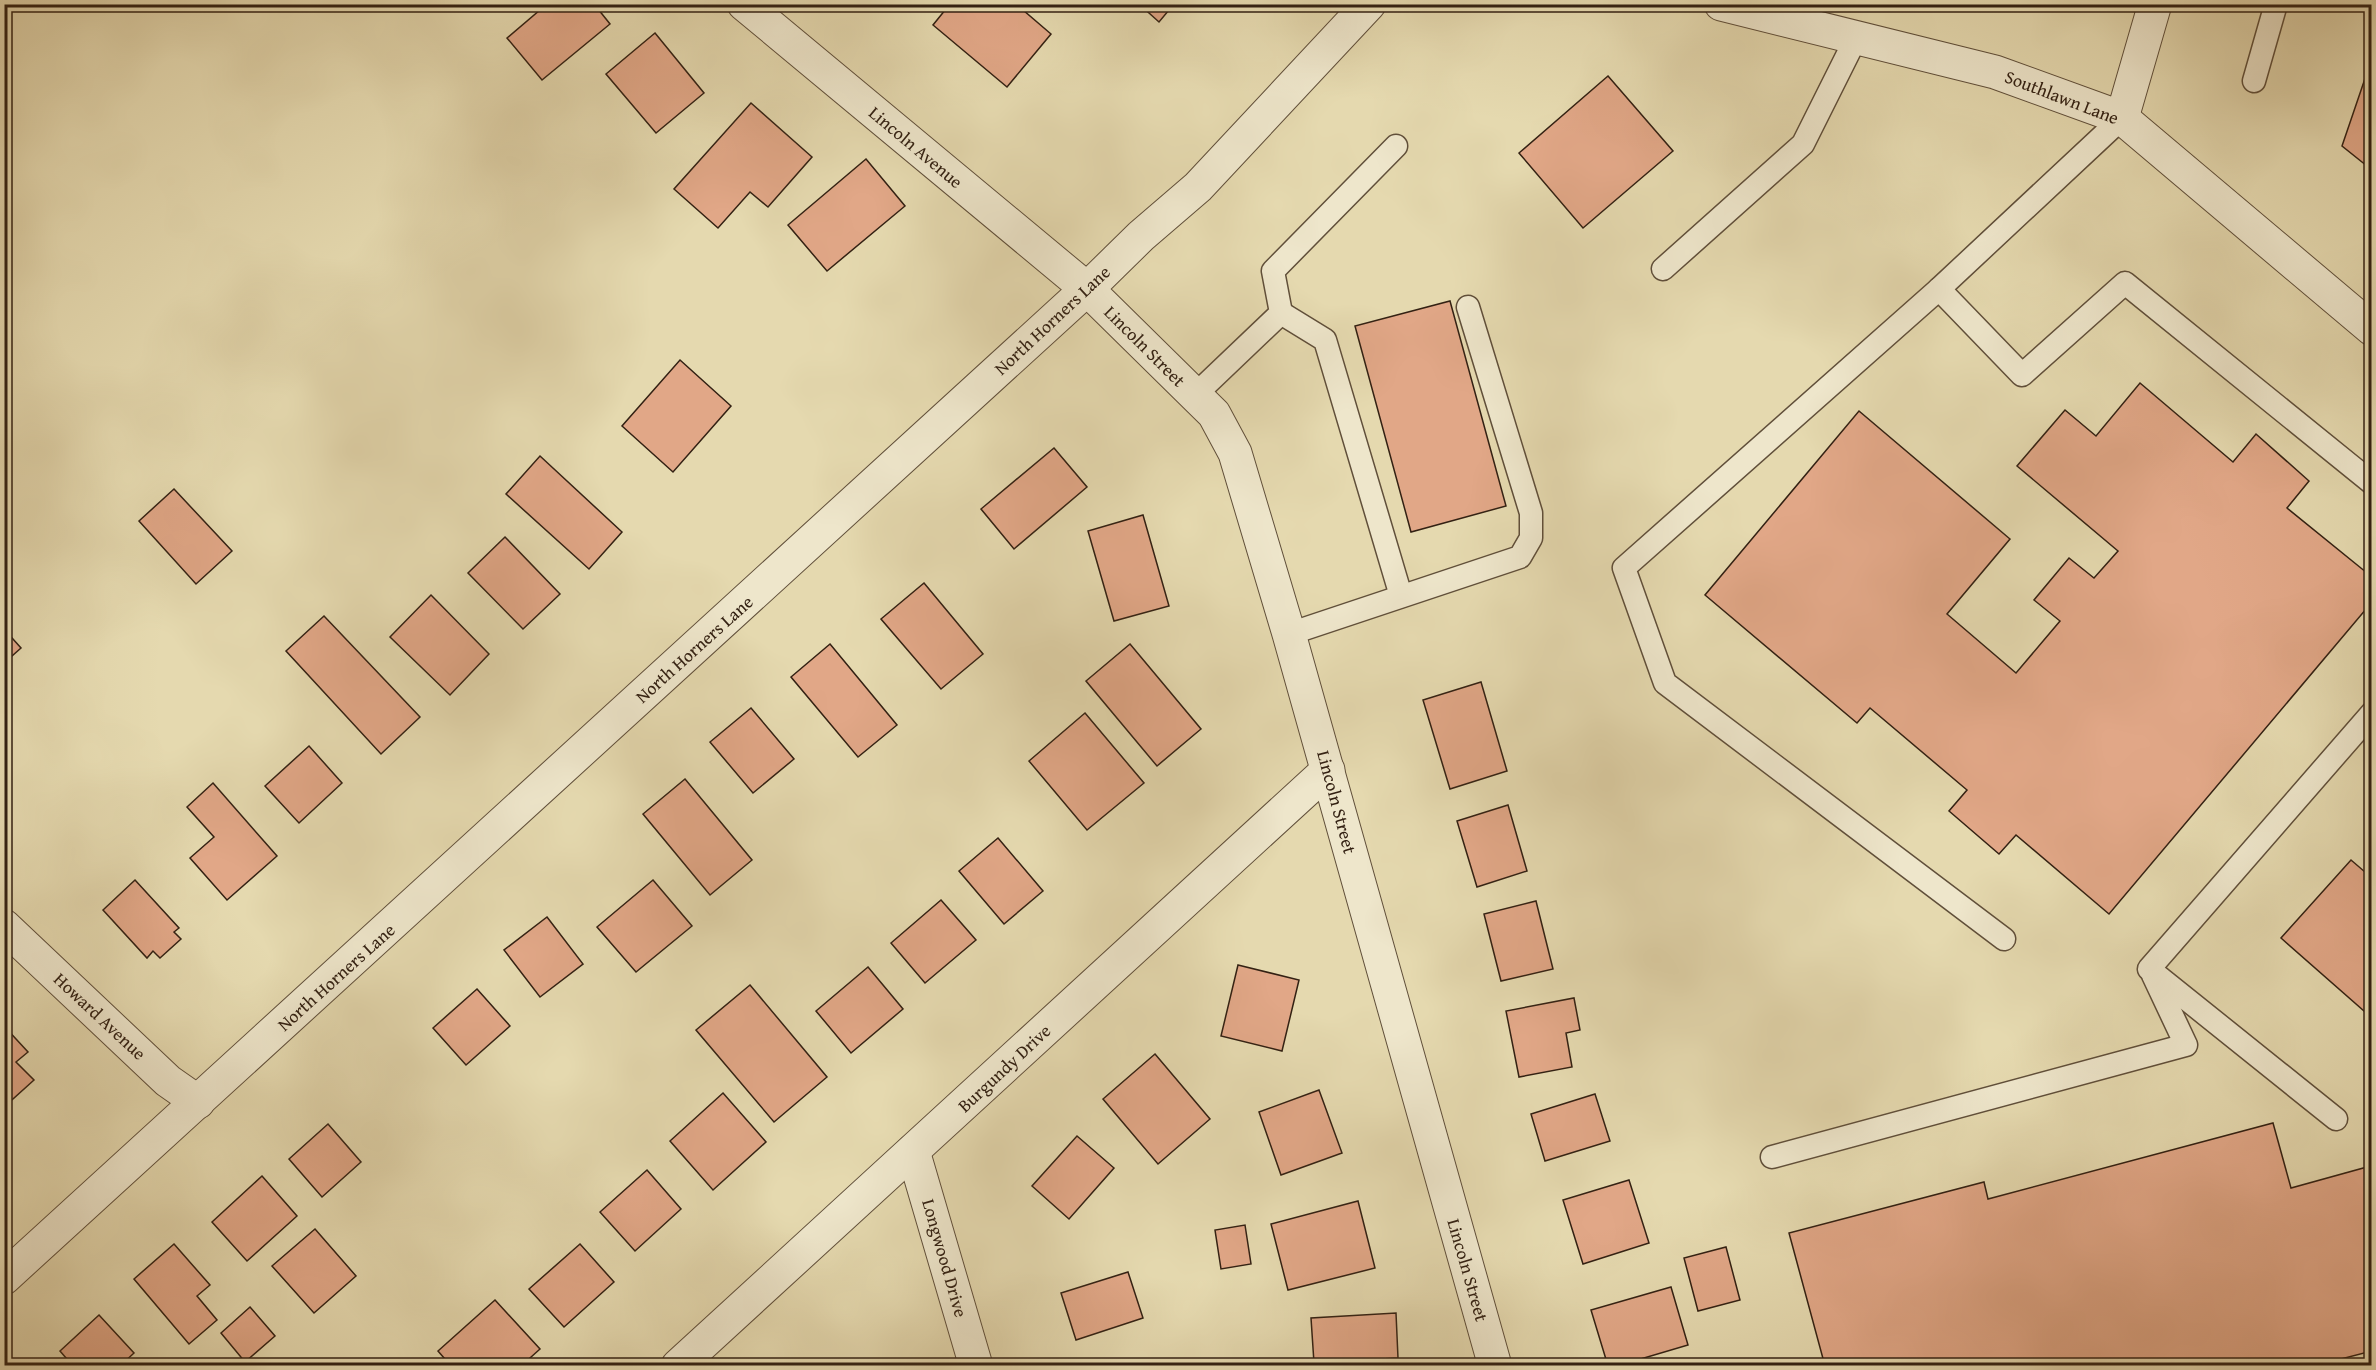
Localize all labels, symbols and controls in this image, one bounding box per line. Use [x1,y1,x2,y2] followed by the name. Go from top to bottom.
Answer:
[2001,63,2123,131] street label: Southlawn Lane
[863,100,969,194] street label: Lincoln Avenue
[988,259,1116,381] street label: North Horners Lane
[1098,299,1192,393] street label: Lincoln Street
[629,589,759,709] street label: North Horners Lane
[1310,747,1364,857] street label: Lincoln Street
[271,917,401,1037] street label: North Horners Lane
[48,966,152,1066] street label: Howard Avenue
[951,1018,1057,1118] street label: Burgundy Drive
[915,1196,975,1320] street label: Longwood Drive
[1440,1215,1496,1325] street label: Lincoln Street

